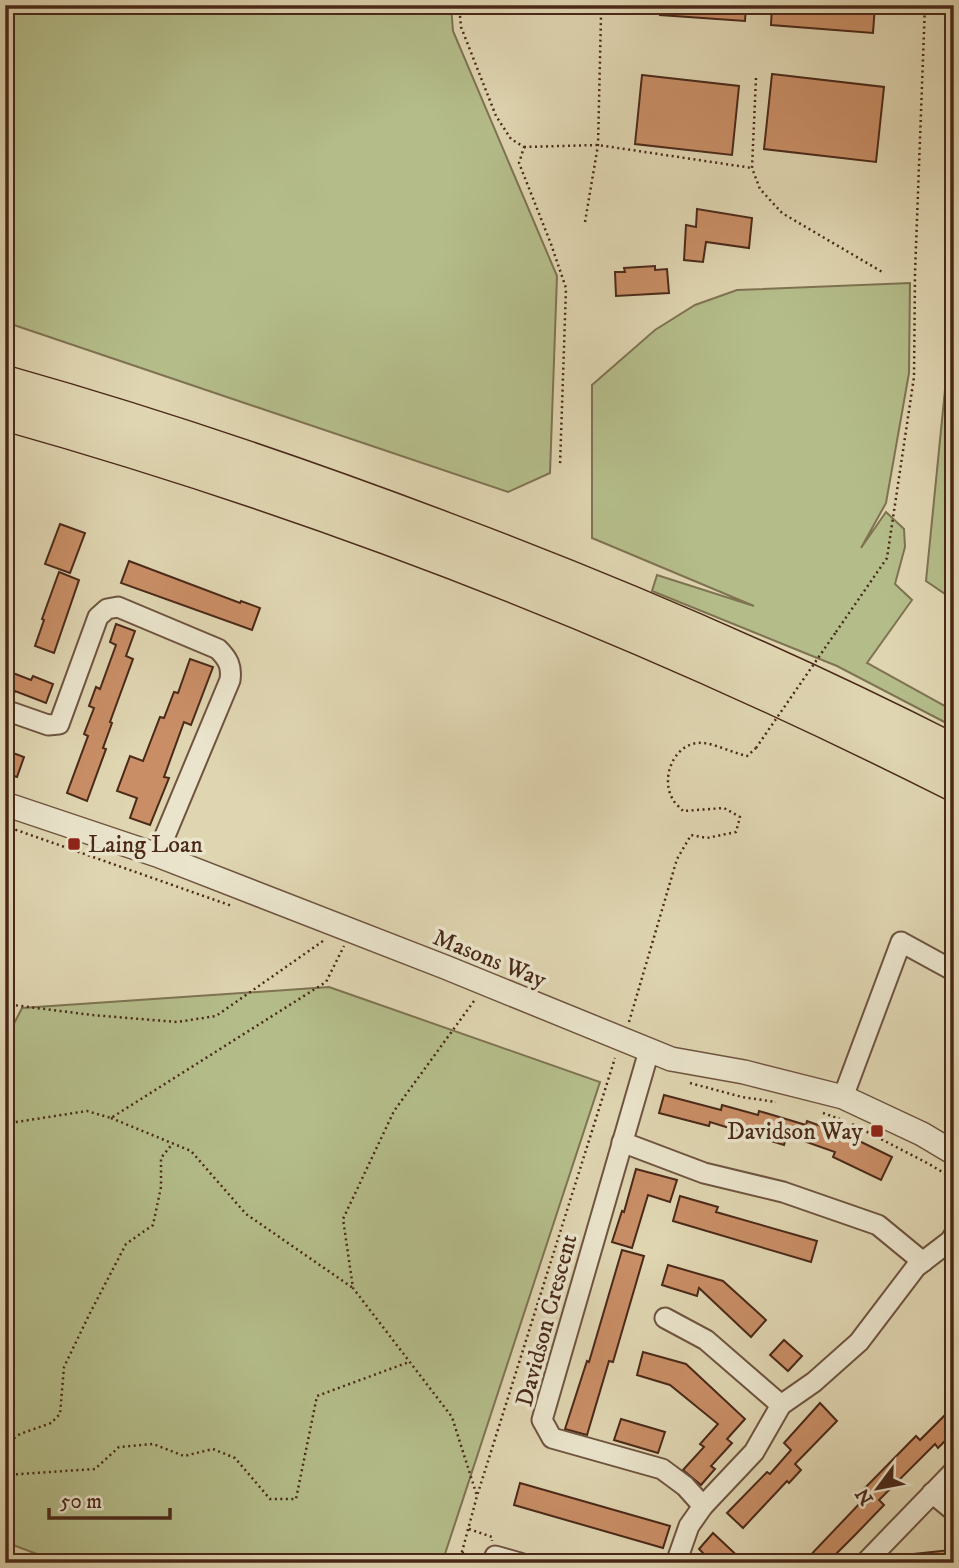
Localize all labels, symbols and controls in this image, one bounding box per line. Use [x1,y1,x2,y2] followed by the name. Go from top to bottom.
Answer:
[88,830,203,860] place label: Laing Loan
[66,836,82,852] marker: Laing Loan
[429,923,551,995] street label: Masons Way
[727,1117,864,1147] place label: Davidson Way
[869,1123,885,1139] marker: Davidson Way
[510,1230,584,1410] street label: Davidson Crescent
[844,1452,914,1522] north arrow
[49,1477,170,1521] scale bar
[851,1483,879,1509] text: N
[60,1489,102,1515] text: 50 m

